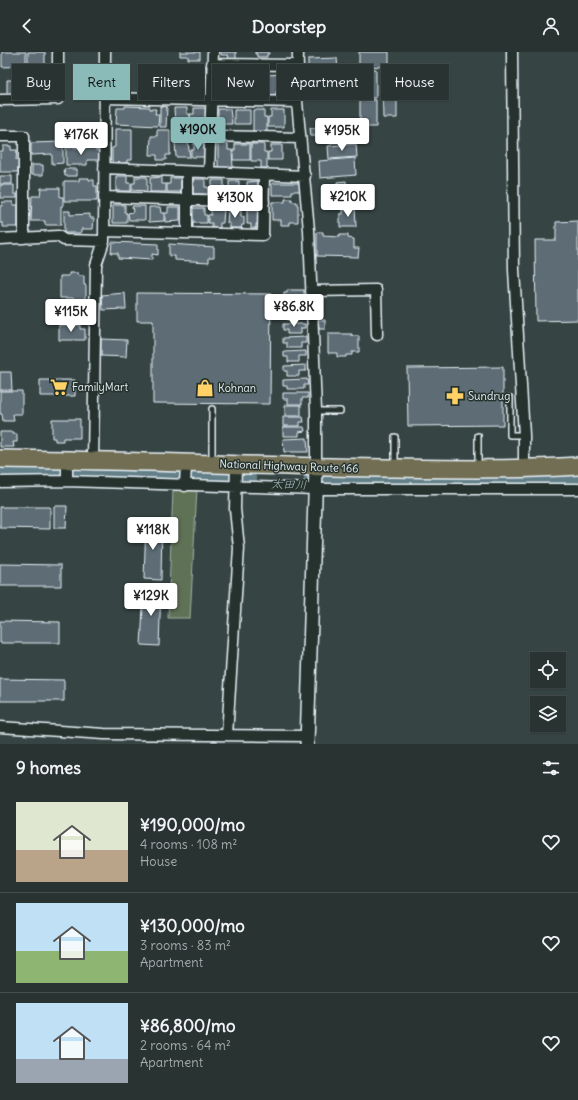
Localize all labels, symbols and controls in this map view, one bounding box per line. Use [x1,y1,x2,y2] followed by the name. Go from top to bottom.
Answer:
[16,15,38,37] icon: back
[252,15,326,38] text: Doorstep
[540,15,562,37] icon: person
[12,64,65,100] chip: Buy
[73,64,130,100] chip: Rent
[138,64,204,100] chip: Filters
[212,64,269,100] chip: New
[277,64,373,100] chip: Apartment
[381,64,449,100] chip: House
[170,117,226,151] pin: ¥190K
[314,118,370,152] pin: ¥195K
[180,121,216,138] text: ¥190K
[53,122,109,156] pin: ¥176K
[324,122,360,139] text: ¥195K
[64,126,98,143] text: ¥176K
[320,184,376,218] pin: ¥210K
[207,185,263,219] pin: ¥130K
[330,188,366,205] text: ¥210K
[217,189,253,206] text: ¥130K
[261,294,327,328] pin: ¥86.8K
[274,298,314,315] text: ¥86.8K
[43,299,99,333] pin: ¥115K
[54,303,88,320] text: ¥115K
[49,377,69,397] supermarket icon: FamilyMart
[195,378,215,398] shop icon: Kohnan
[72,380,128,394] place label: FamilyMart
[218,381,256,395] place label: Kohnan
[445,386,465,406] pharmacy icon: Sundrug
[468,389,510,403] place label: Sundrug
[219,457,359,475] street label: National Highway Route 166
[271,476,307,492] water label: 太田川
[125,517,181,551] pin: ¥118K
[136,521,170,538] text: ¥118K
[123,583,179,617] pin: ¥129K
[133,587,169,604] text: ¥129K
[530,652,566,732] map controls
[530,652,566,688] button: locate
[530,696,566,732] button: layers
[16,757,81,779] text: 9 homes
[540,757,562,779] icon: filters
[140,814,245,836] text: ¥190,000/mo
[48,818,96,866] icon: home
[540,831,562,853] icon: heart
[140,836,237,853] text: 4 rooms · 108 m²
[140,853,177,870] text: House
[140,915,245,937] text: ¥130,000/mo
[48,919,96,967] icon: home
[540,932,562,954] icon: heart
[140,937,231,954] text: 3 rooms · 83 m²
[140,954,203,971] text: Apartment
[140,1015,236,1037] text: ¥86,800/mo
[48,1019,96,1067] icon: home
[540,1032,562,1054] icon: heart
[140,1037,231,1054] text: 2 rooms · 64 m²
[140,1054,203,1071] text: Apartment

